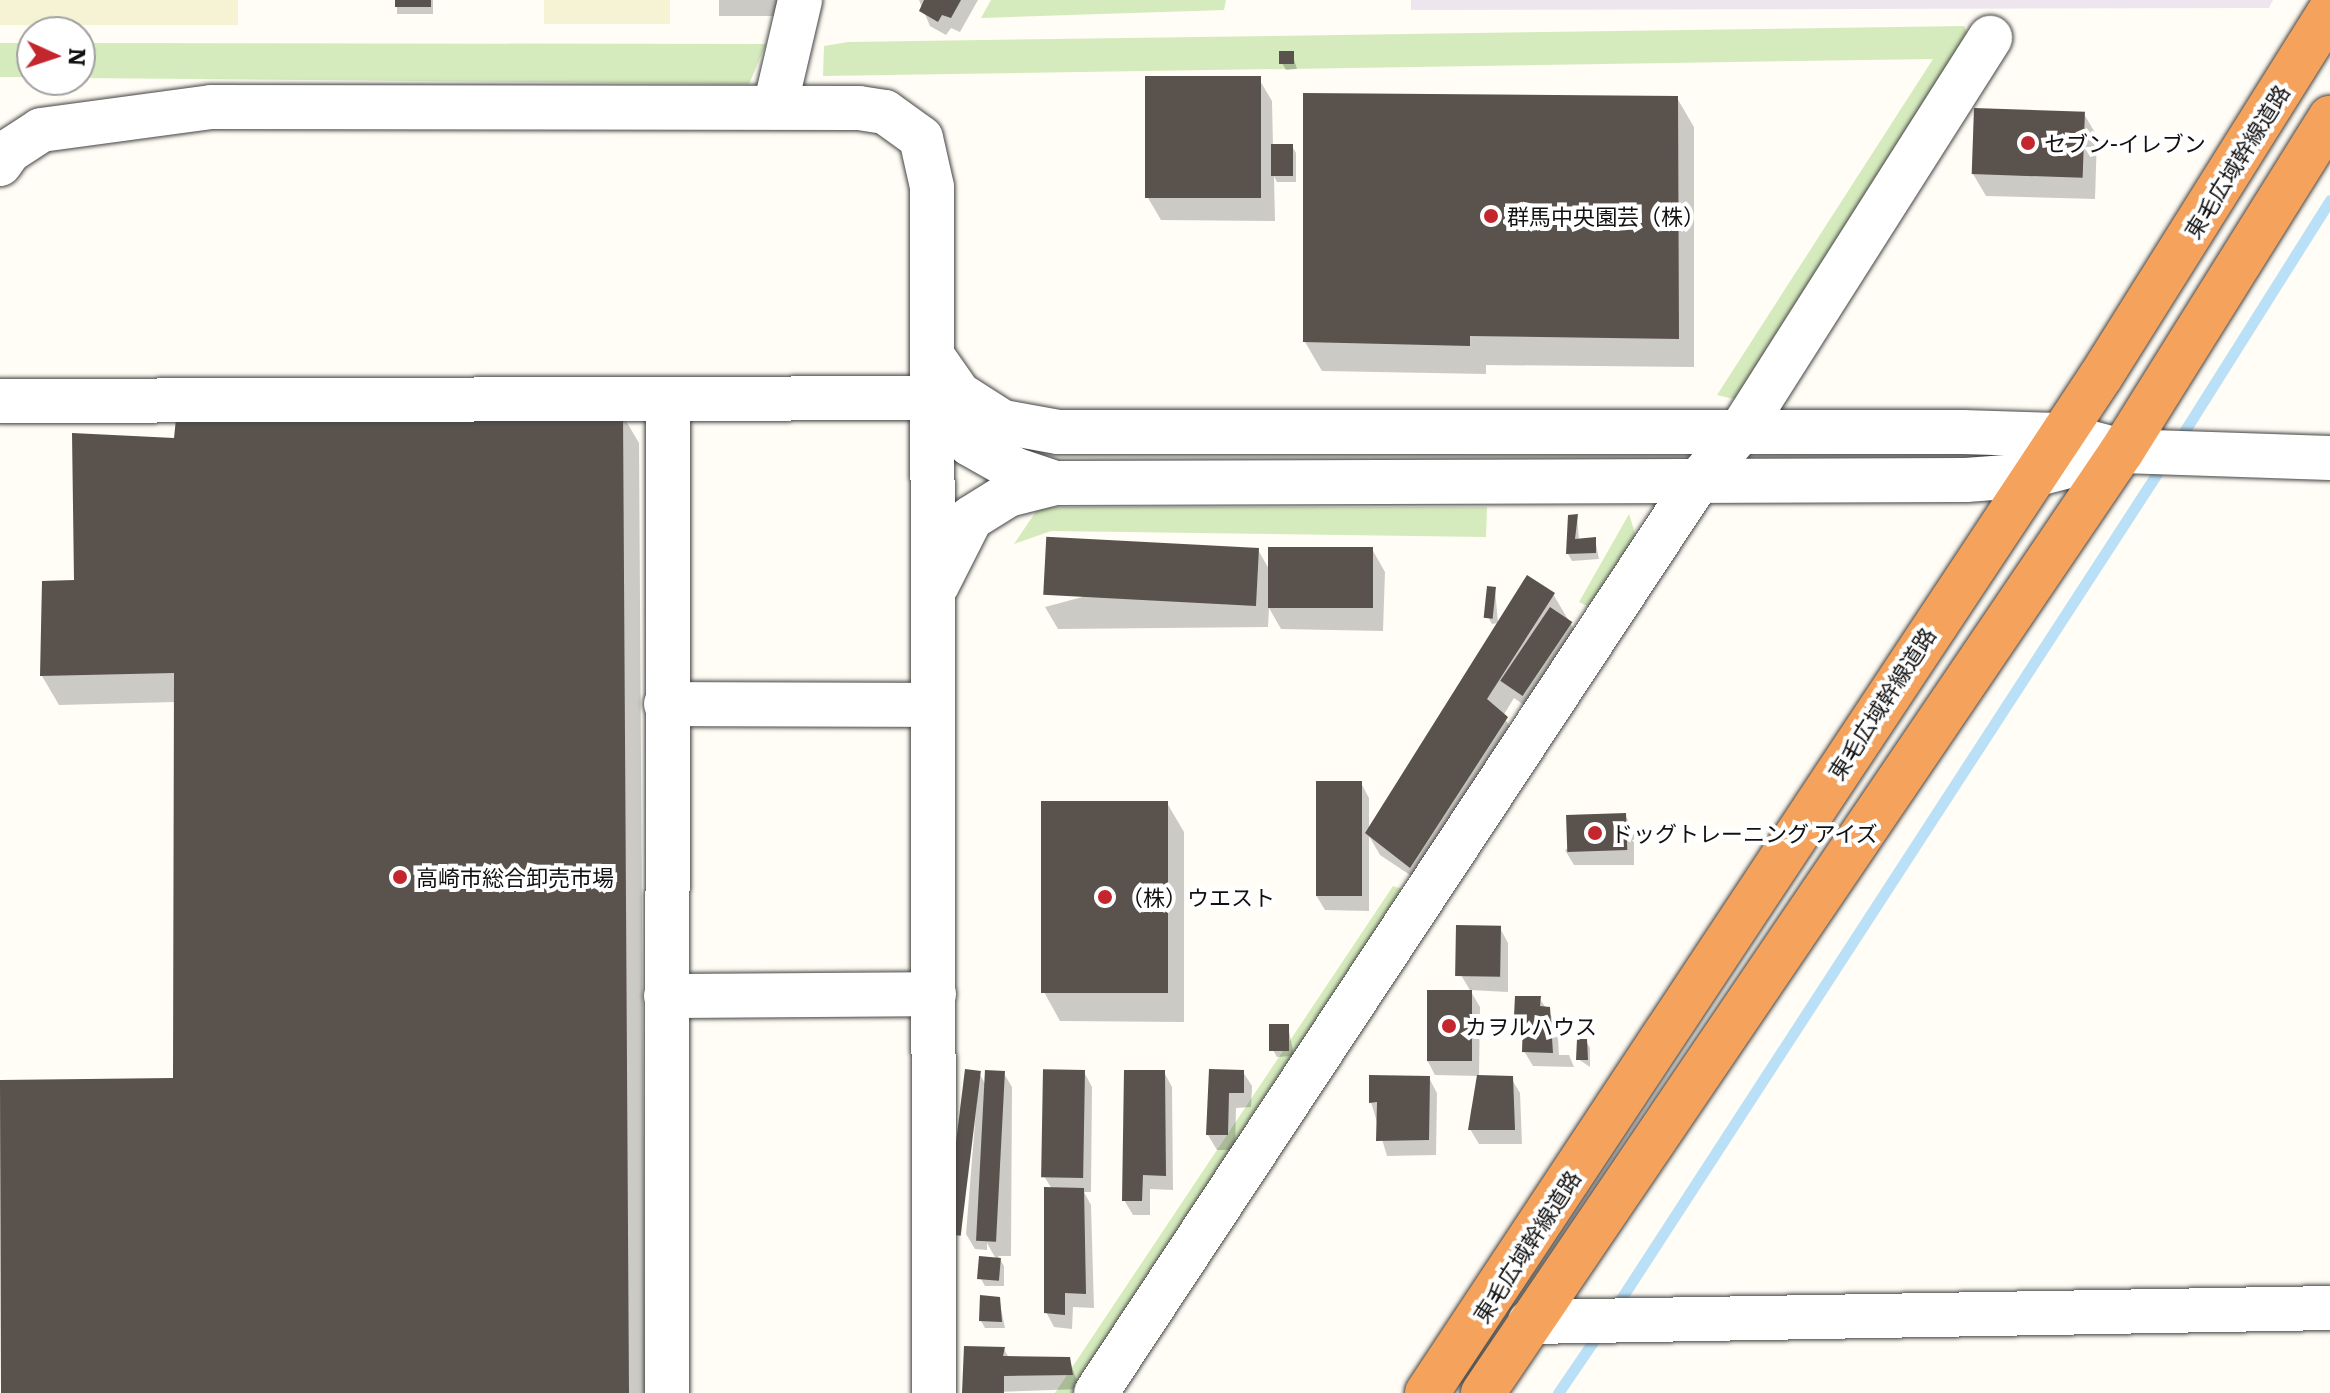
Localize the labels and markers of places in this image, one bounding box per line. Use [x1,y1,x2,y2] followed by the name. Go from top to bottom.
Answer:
[2044,130,2206,156] place label: セブン-イレブン
[2019,134,2037,152] marker: セブン-イレブン
[1507,203,1705,229] place label: 群馬中央園芸（株）
[1482,207,1500,225] marker: 群馬中央園芸（株）
[1611,820,1879,846] place label: ドッグトレーニング アイズ
[1586,824,1604,842] marker: ドッグトレーニング アイズ
[416,864,614,890] place label: 高崎市総合卸売市場
[391,868,409,886] marker: 高崎市総合卸売市場
[1121,884,1275,910] place label: （株）ウエスト
[1096,888,1114,906] marker: （株）ウエスト
[1465,1013,1597,1039] place label: カヲルハウス
[1440,1017,1458,1035] marker: カヲルハウス

